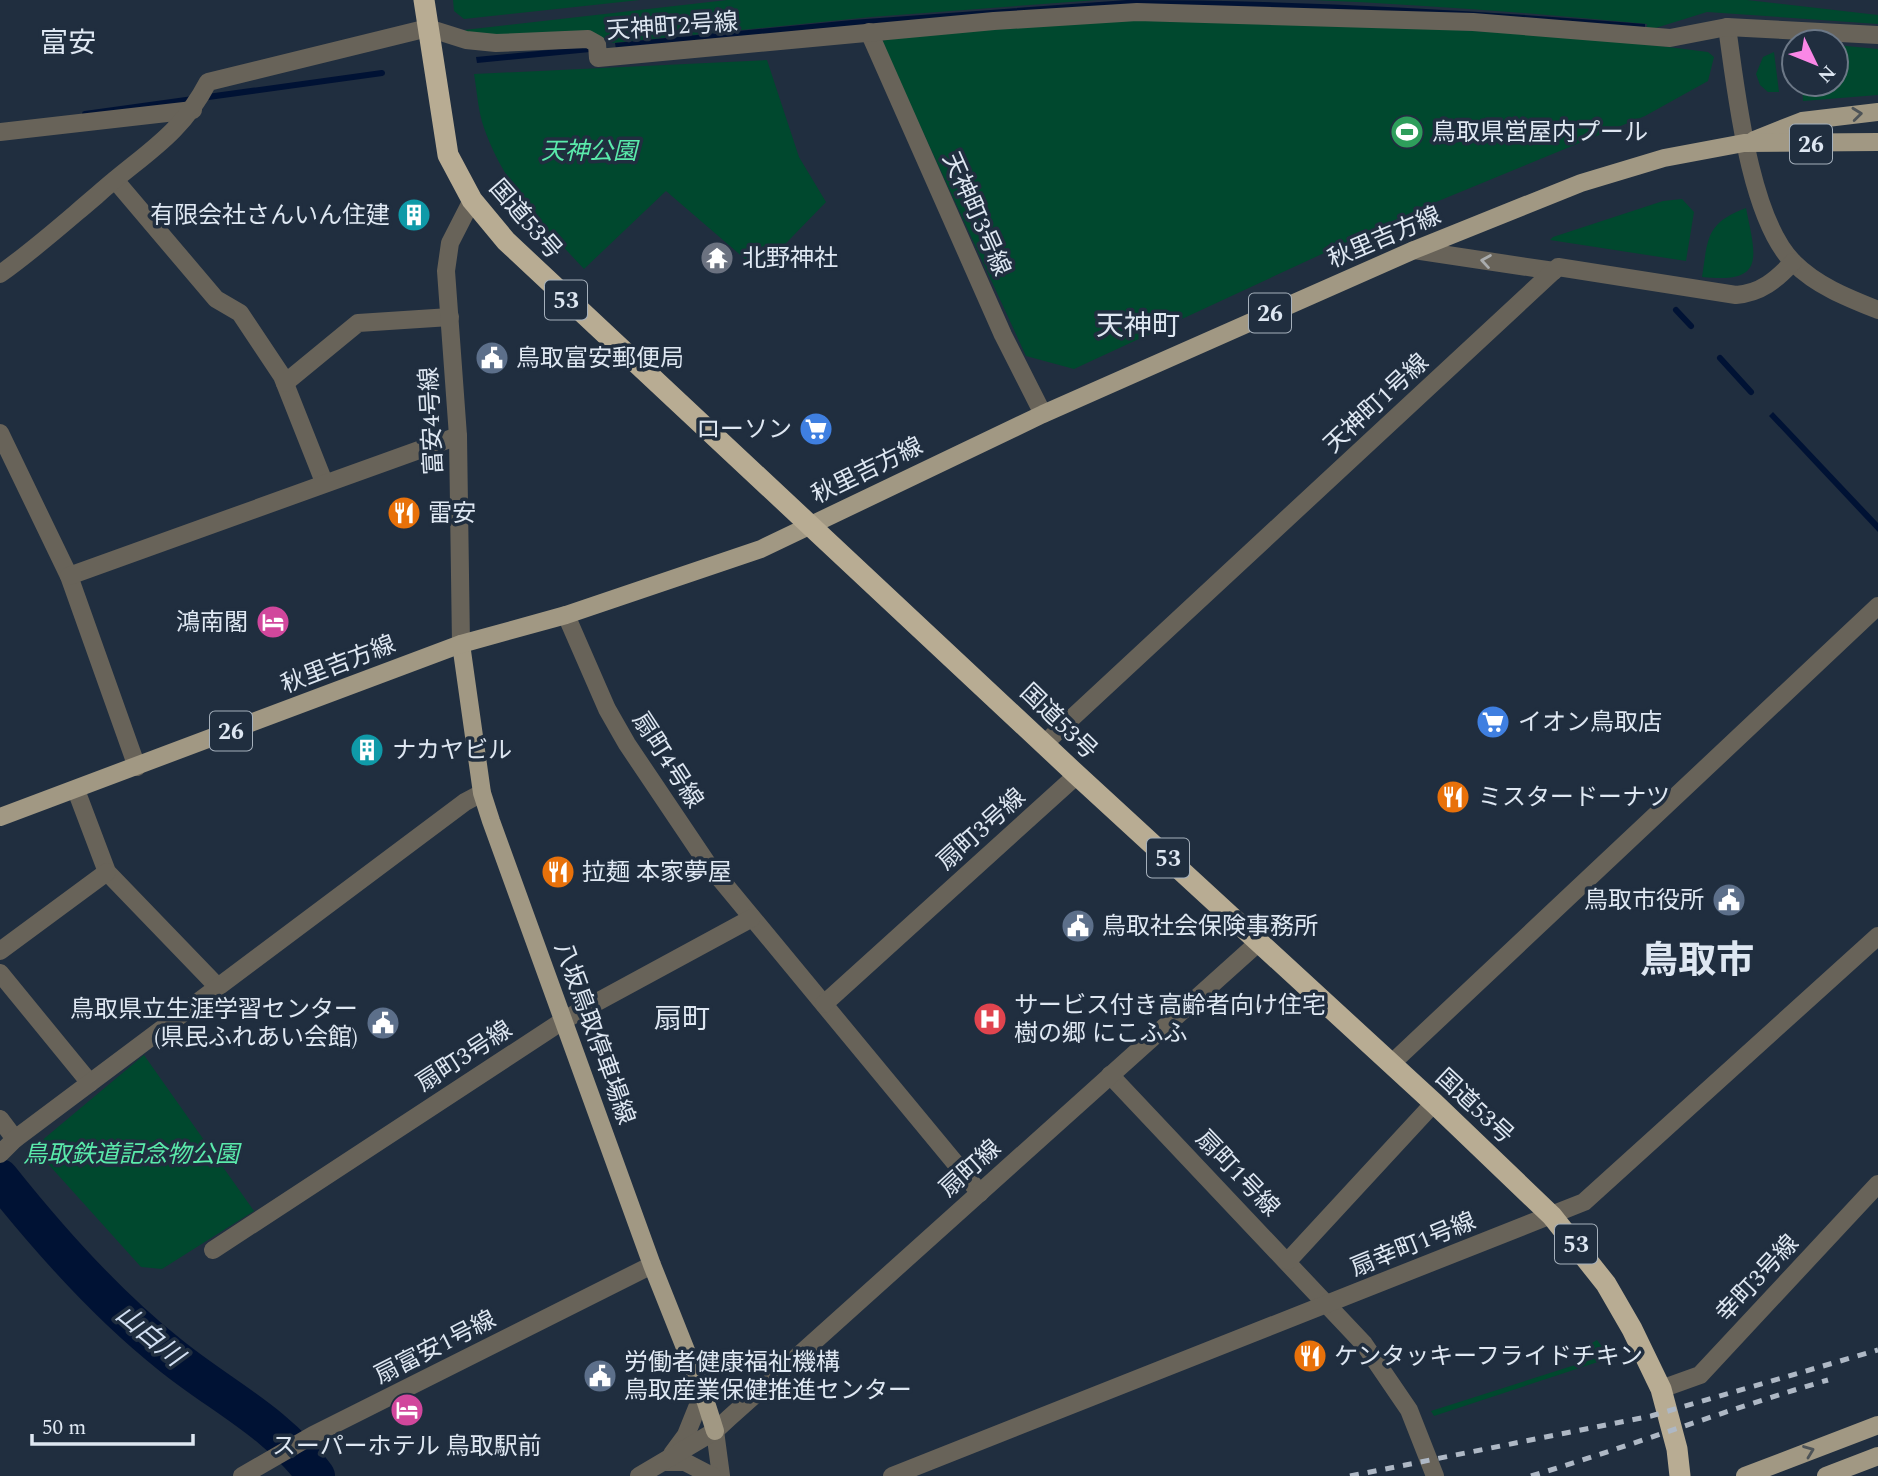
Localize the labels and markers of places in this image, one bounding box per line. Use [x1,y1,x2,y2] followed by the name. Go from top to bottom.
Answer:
[1388,113,1426,151] sports icon: 鳥取県営屋内プール
[1432,115,1648,151] place label: 鳥取県営屋内プール
[395,196,433,234] building icon: 有限会社さんいん住建
[150,198,390,234] place label: 有限会社さんいん住建
[698,239,736,277] temple icon: 北野神社
[742,241,838,277] place label: 北野神社
[473,339,511,377] public building icon: 鳥取富安郵便局
[516,341,684,377] place label: 鳥取富安郵便局
[797,410,835,448] supermarket icon: ローソン
[696,412,792,448] place label: ローソン
[385,494,423,532] restaurant icon: 雷安
[428,496,476,532] place label: 雷安
[254,603,292,641] hotel icon: 鴻南閣
[176,605,248,641] place label: 鴻南閣
[1474,703,1512,741] supermarket icon: イオン鳥取店
[1518,705,1662,741] place label: イオン鳥取店
[348,731,386,769] building icon: ナカヤビル
[392,733,512,769] place label: ナカヤビル
[1434,778,1472,816] restaurant icon: ミスタードーナツ
[1478,780,1670,816] place label: ミスタードーナツ
[539,853,577,891] restaurant icon: 拉麺 本家夢屋
[582,855,732,891] place label: 拉麺 本家夢屋
[1710,881,1748,919] public building icon: 鳥取市役所
[1584,883,1704,919] place label: 鳥取市役所
[1059,907,1097,945] public building icon: 鳥取社会保険事務所
[1102,909,1318,945] place label: 鳥取社会保険事務所
[1014,988,1326,1052] place label: サービス付き高齢者向け住宅 樹の郷 にこふふ
[70,992,358,1056] place label: 鳥取県立生涯学習センター (県民ふれあい会館)
[971,1000,1009,1038] hospital icon: サービス付き高齢者向け住宅 樹の郷 にこふふ
[364,1004,402,1042] public building icon: 鳥取県立生涯学習センター (県民ふれあい会館)
[1291,1337,1329,1375] restaurant icon: ケンタッキーフライドチキン
[1334,1339,1643,1375] place label: ケンタッキーフライドチキン
[624,1345,912,1409] place label: 労働者健康福祉機構 鳥取産業保健推進センター
[581,1357,619,1395] public building icon: 労働者健康福祉機構 鳥取産業保健推進センター
[388,1391,426,1429] hotel icon: スーパーホテル 鳥取駅前
[272,1429,542,1465] place label: スーパーホテル 鳥取駅前

